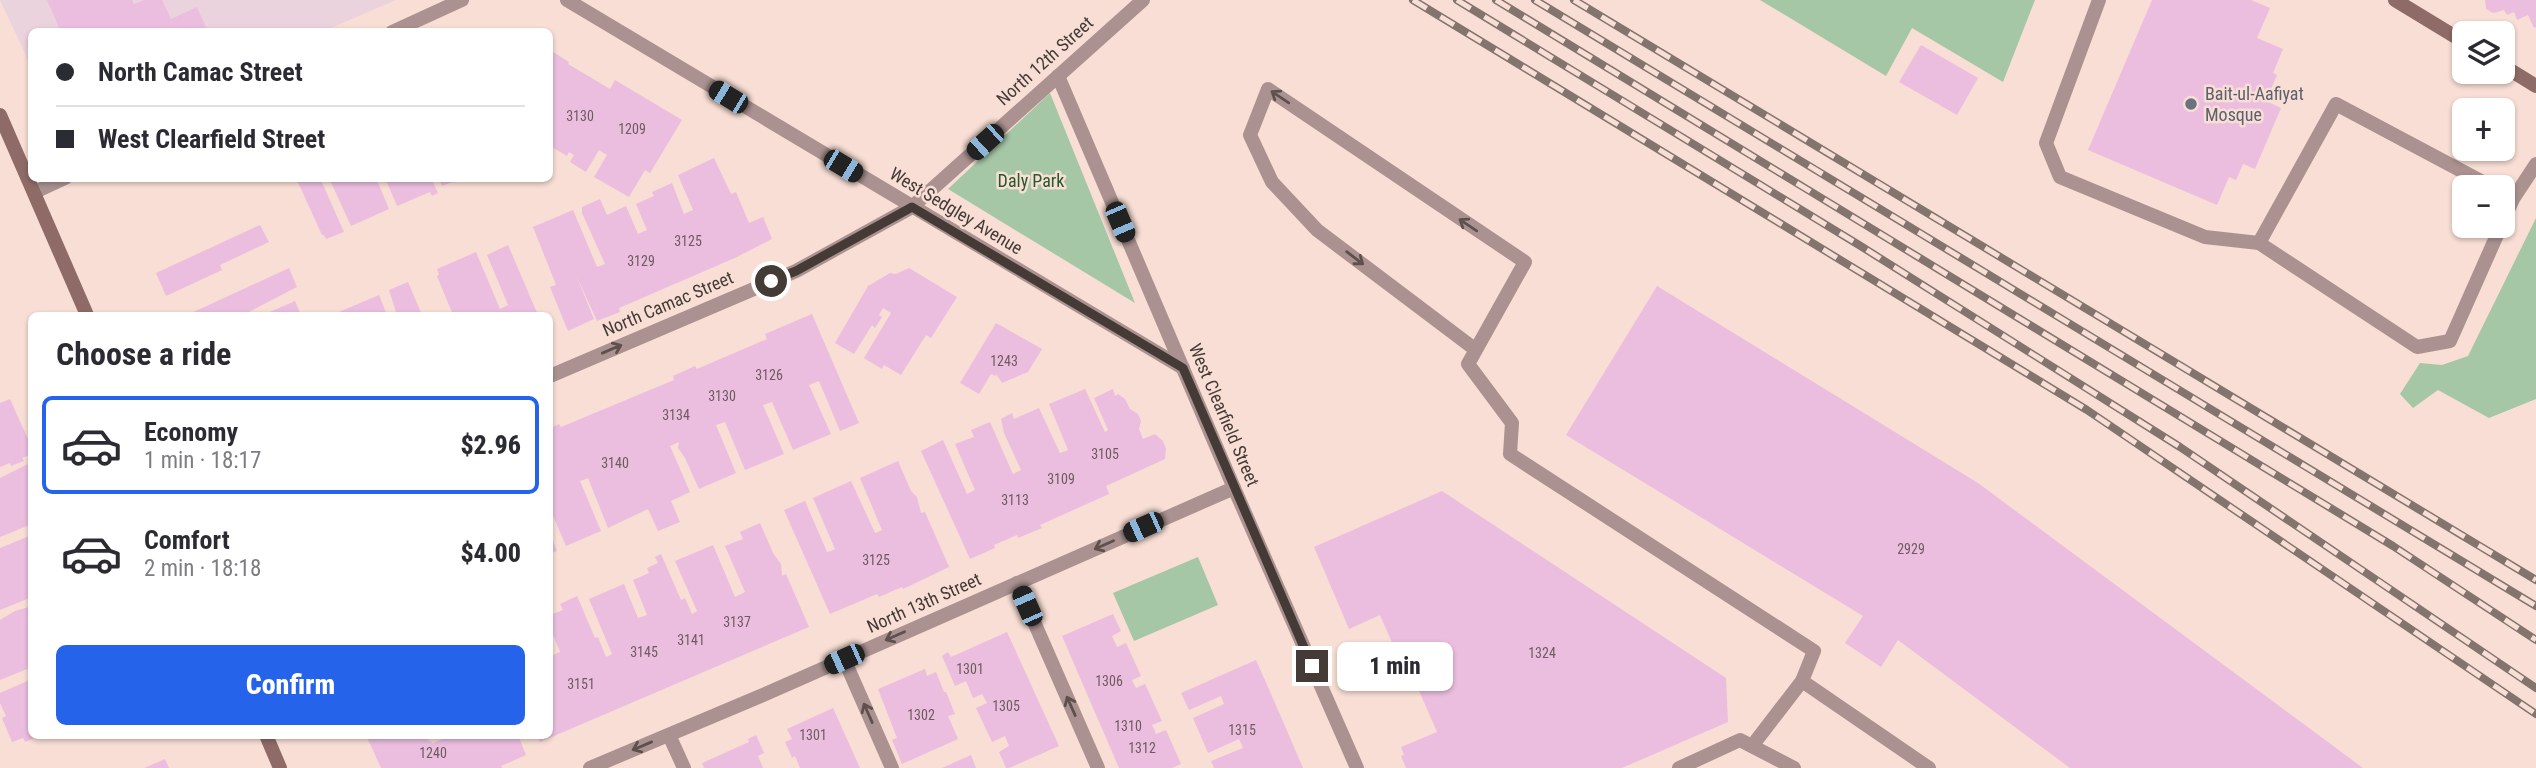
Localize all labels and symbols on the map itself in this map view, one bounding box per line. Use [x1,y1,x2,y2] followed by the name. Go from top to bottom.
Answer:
[992,12,1097,109] street label: North 12th Street
[705,77,752,117] car
[2205,83,2304,125] place label: Bait-ul-Aafiyat Mosque
[1270,90,1290,104] one-way arrow
[2183,96,2199,112] marker: Bait-ul-Aafiyat Mosque
[566,108,594,124] house number: 3130
[963,120,1008,164] car
[618,121,646,137] house number: 1209
[820,146,867,186] car
[886,163,1026,258] street label: West Sedgley Avenue
[998,170,1064,191] park label: Daly Park
[1103,199,1138,245] car
[1459,217,1478,232] one-way arrow
[674,233,702,249] house number: 3125
[1345,251,1364,266] one-way arrow
[627,253,655,269] house number: 3129
[755,265,787,297] route start
[599,267,736,341] street label: North Camac Street
[1185,340,1264,489] street label: West Clearfield Street
[601,342,623,355] one-way arrow
[990,353,1018,369] house number: 1243
[755,367,783,383] house number: 3126
[708,388,736,404] house number: 3130
[662,407,690,423] house number: 3134
[1091,446,1119,462] house number: 3105
[601,455,629,471] house number: 3140
[1047,471,1075,487] house number: 3109
[1001,492,1029,508] house number: 3113
[1120,509,1167,545] car
[1094,539,1115,552] one-way arrow
[1897,541,1925,557] house number: 2929
[862,552,890,568] house number: 3125
[864,568,984,637] street label: North 13th Street
[1009,583,1046,629] car
[723,614,751,630] house number: 3137
[885,631,907,644] one-way arrow
[677,632,705,648] house number: 3141
[821,641,868,677] car
[1336,642,1452,690] callout: 1 min
[630,644,658,660] house number: 3145
[1528,645,1556,661] house number: 1324
[1296,650,1328,682] route end
[956,661,984,677] house number: 1301
[1095,673,1123,689] house number: 1306
[567,676,595,692] house number: 3151
[1064,695,1077,717] one-way arrow
[992,698,1020,714] house number: 1305
[861,703,874,725] one-way arrow
[907,707,935,723] house number: 1302
[1114,718,1142,734] house number: 1310
[1228,722,1256,738] house number: 1315
[799,727,827,743] house number: 1301
[631,740,653,753] one-way arrow
[1128,740,1156,756] house number: 1312
[419,745,447,761] house number: 1240

